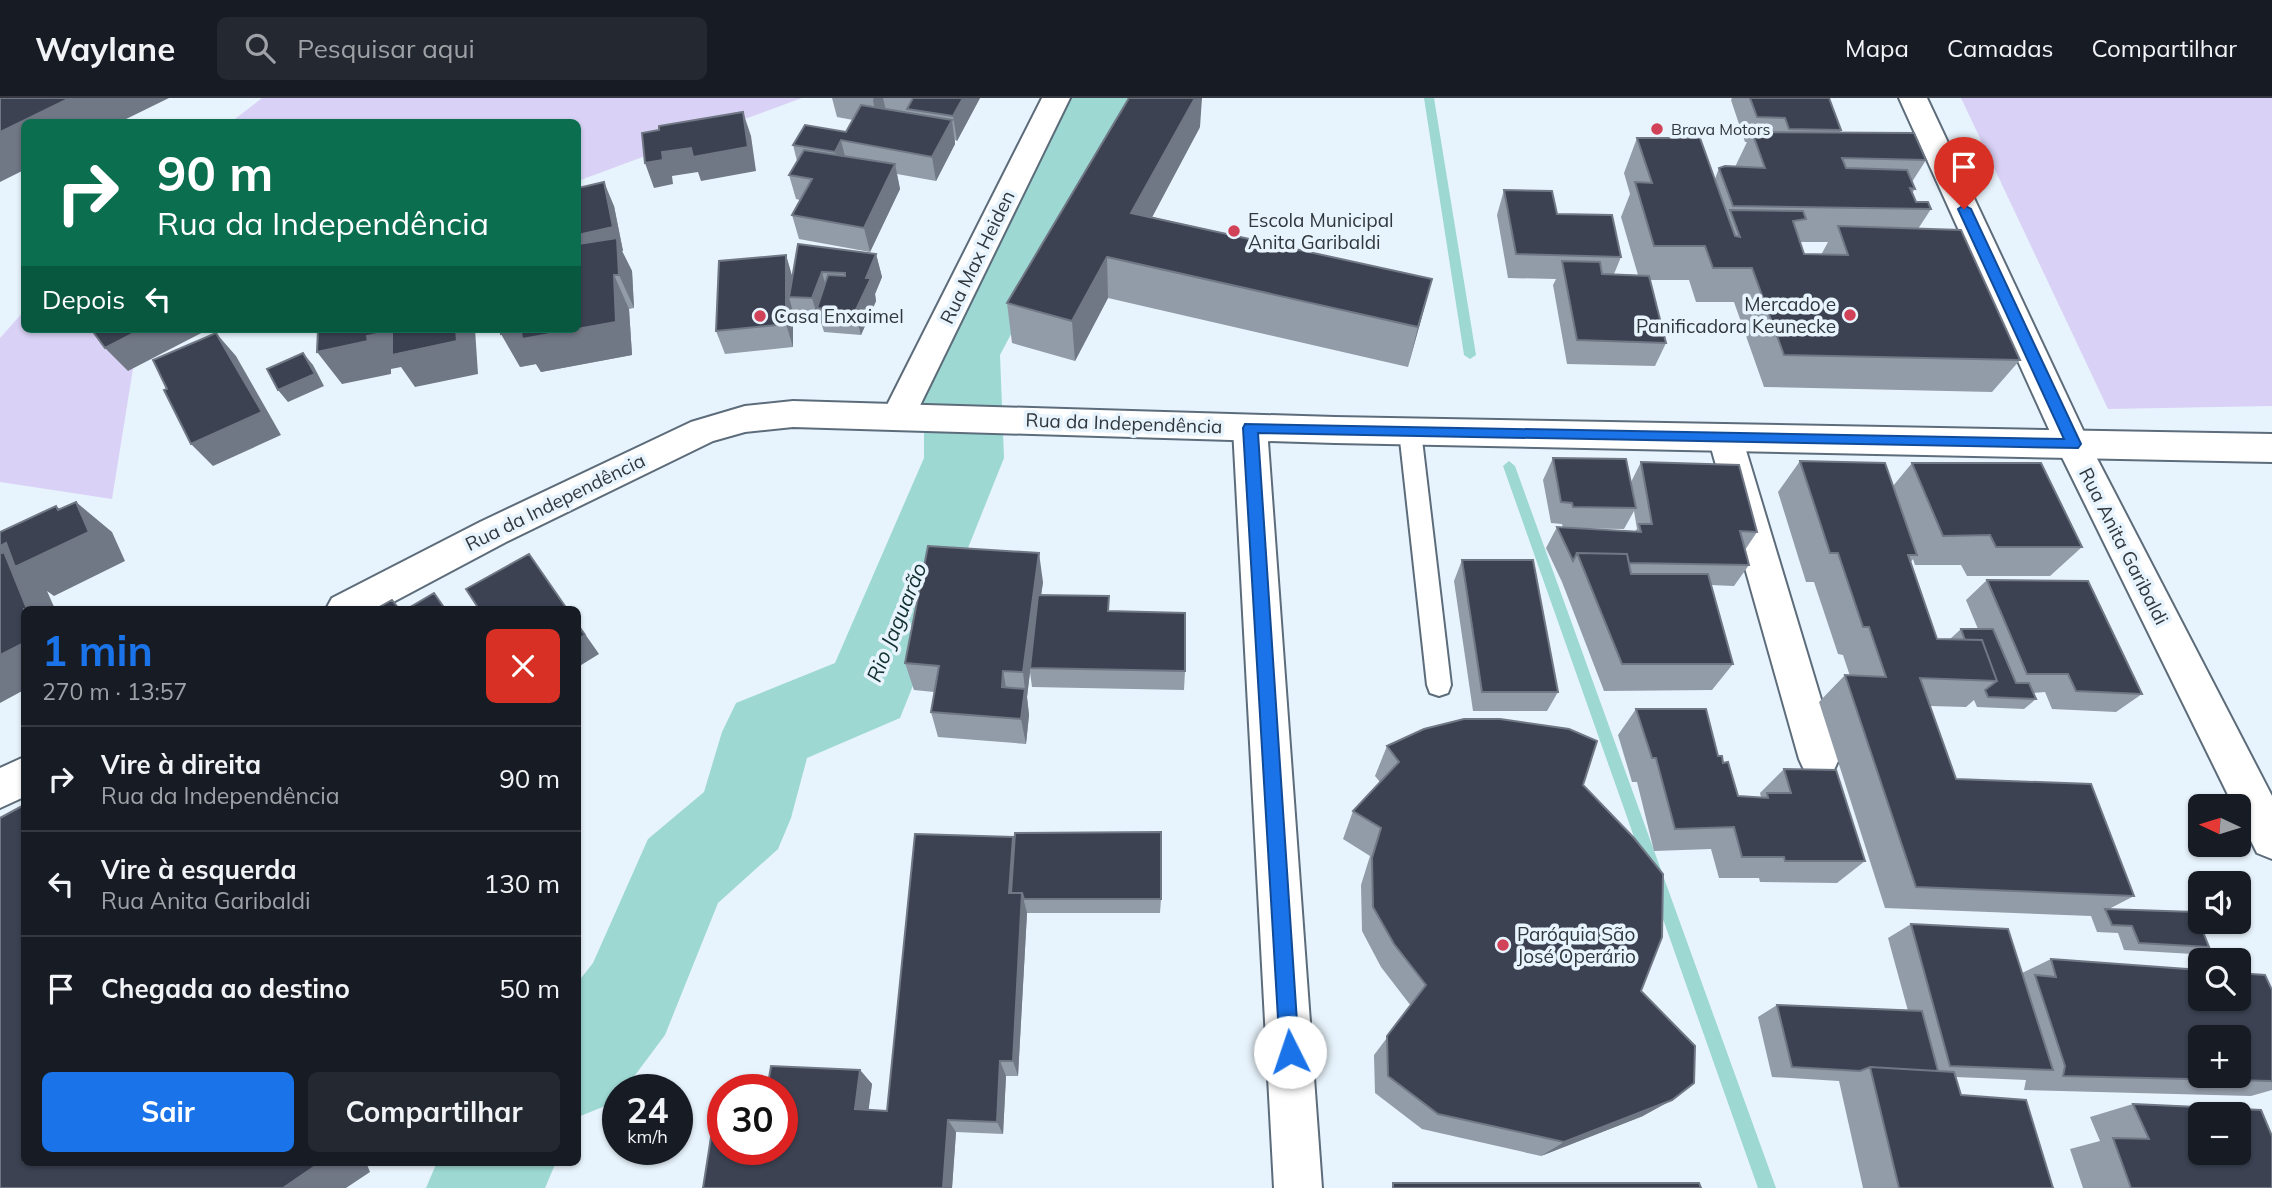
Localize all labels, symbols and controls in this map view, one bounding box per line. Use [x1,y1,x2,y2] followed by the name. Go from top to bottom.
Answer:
[217,17,707,80] search box
[35,28,175,69] text: Waylane
[241,29,279,67] icon: search
[297,32,475,65] text: Pesquisar aqui
[1845,33,1909,63] text: Mapa
[1947,33,2054,63] text: Camadas
[2092,33,2237,63] text: Compartilhar
[1671,119,1770,139] place label: Brava Motors
[1649,121,1665,137] marker: Brava Motors
[1934,137,1994,209] pin
[157,142,273,203] text: 90 m
[42,147,133,238] icon: right
[1945,148,1983,186] icon: arrive
[934,186,1020,328] street label: Rua Max Heiden
[157,203,489,243] text: Rua da Independência
[1248,208,1394,254] place label: Escola Municipal Anita Garibaldi
[1226,223,1242,239] marker: Escola Municipal Anita Garibaldi
[139,280,177,318] icon: left
[42,283,125,316] text: Depois
[1636,292,1836,338] place label: Mercado e Panificadora Keunecke
[774,304,904,328] place label: Casa Enxaimel
[1842,307,1858,323] marker: Mercado e Panificadora Keunecke
[752,308,768,324] marker: Casa Enxaimel
[1025,408,1223,438] street label: Rua da Independência
[461,448,649,556] street label: Rua da Independência
[2074,463,2174,629] street label: Rua Anita Garibaldi
[860,559,932,685] water label: Rio Jaguarão
[42,624,153,677] text: 1 min
[486,629,560,703] button: close
[42,677,187,706] text: 270 m · 13:57
[101,748,261,781] text: Vire à direita
[42,760,80,798] icon: right
[499,762,560,795] text: 90 m
[101,781,340,810] text: Rua da Independência
[2188,794,2250,858] north arrow
[2188,794,2251,1165] map controls
[101,853,297,886] text: Vire à esquerda
[42,865,80,903] icon: left
[484,867,560,900] text: 130 m
[2188,871,2251,934] button: sound
[101,886,310,915] text: Rua Anita Garibaldi
[1517,922,1636,968] place label: Paróquia São José Operário
[1495,937,1511,953] marker: Paróquia São José Operário
[2188,948,2251,1011] button: search
[42,970,80,1008] icon: arrive
[101,972,350,1005] text: Chegada ao destino
[499,972,560,1005] text: 50 m
[1253,1015,1327,1089] position arrow
[2188,1025,2251,1088] button: +
[42,1072,294,1152] button: Sair
[308,1072,560,1152] button: Compartilhar
[707,1074,798,1165] speed limit sign: 30
[626,1088,669,1132] text: 24
[2188,1102,2251,1165] button: −
[627,1125,668,1148] text: km/h

